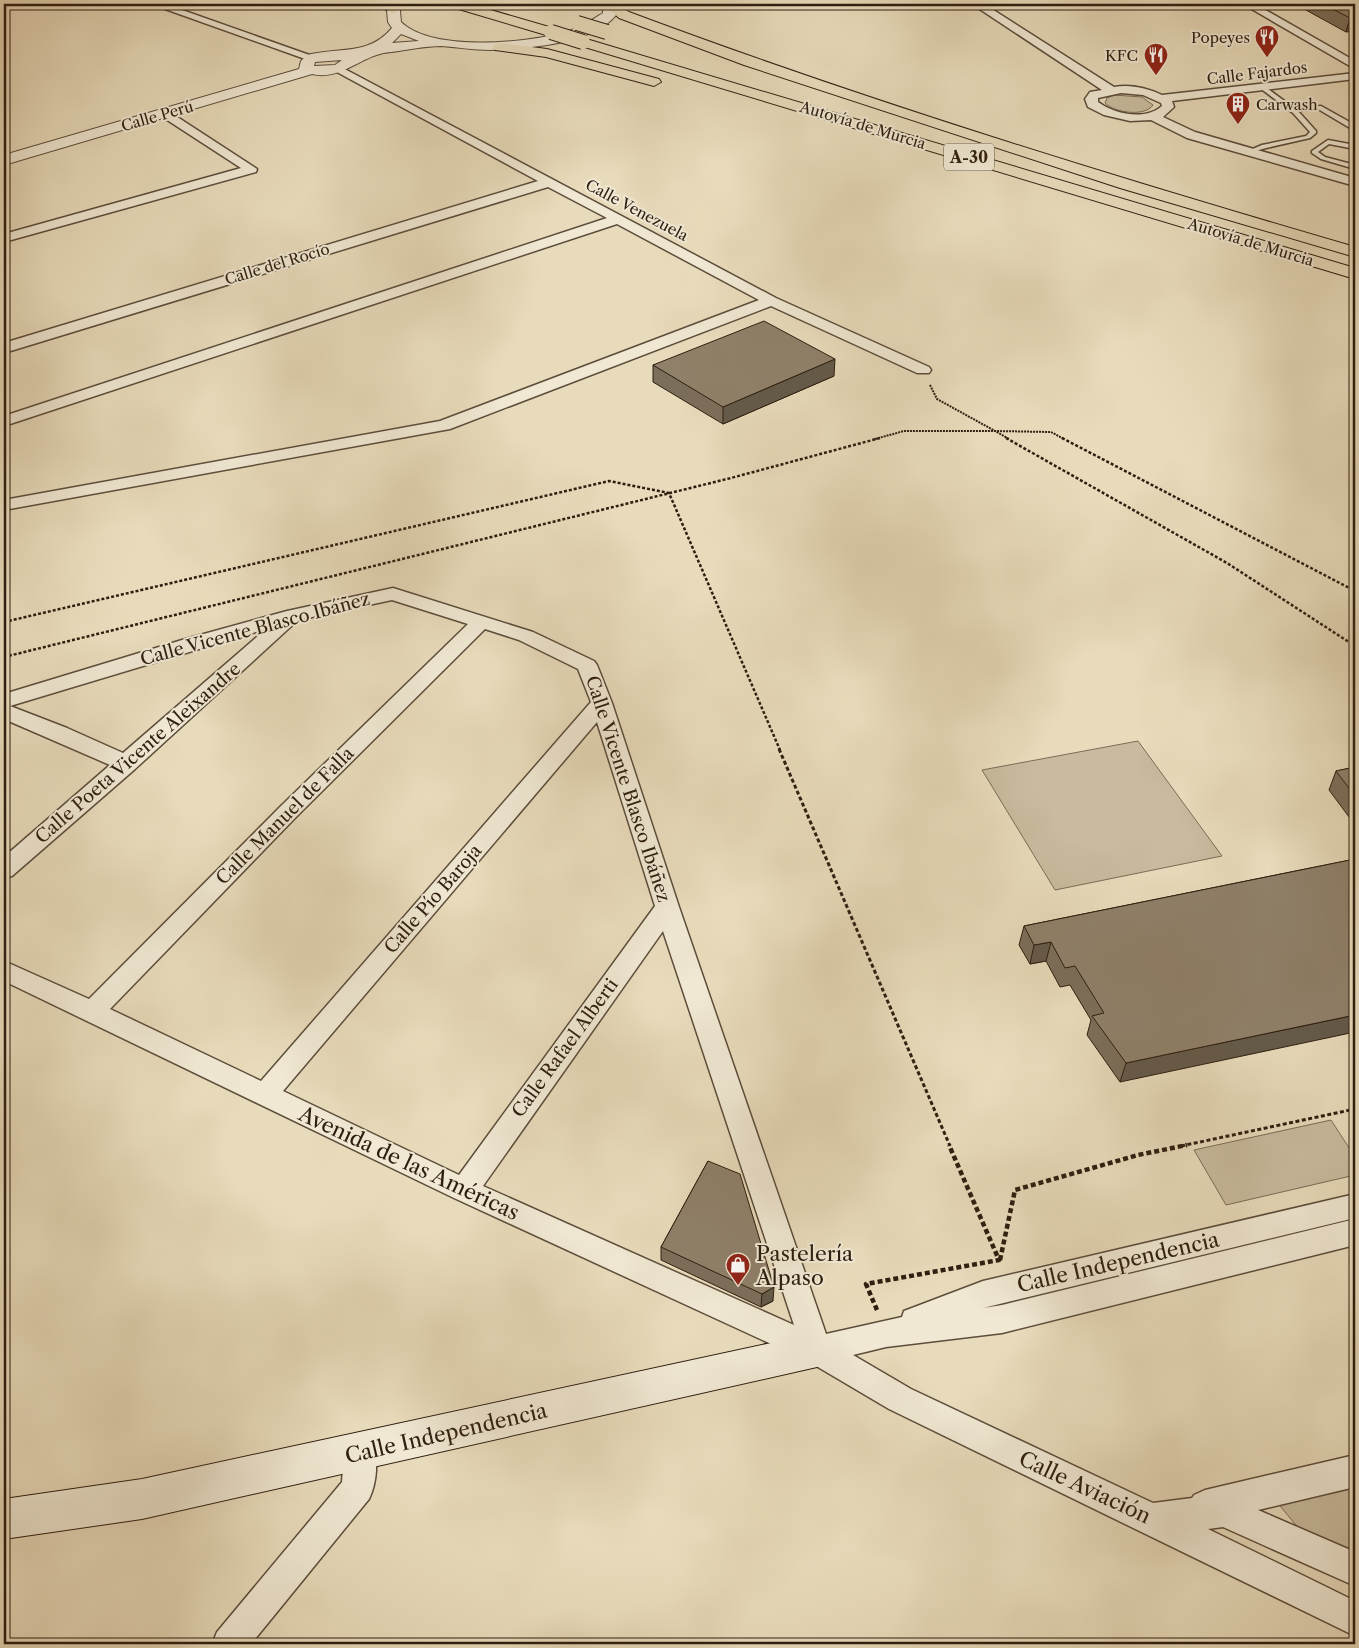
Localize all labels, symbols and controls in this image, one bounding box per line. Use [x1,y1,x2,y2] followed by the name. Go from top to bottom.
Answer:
[1254,24,1280,58] restaurant icon: Popeyes
[1191,28,1250,47] place label: Popeyes
[1143,42,1169,76] restaurant icon: KFC
[1105,46,1138,65] place label: KFC
[1206,57,1308,89] street label: Calle Fajardos
[1225,91,1251,125] building icon: Carwash
[1256,95,1318,114] place label: Carwash
[119,97,195,135] street label: Calle Perú
[797,97,928,153] street label: Autovía de Murcia
[944,144,994,170] road number: A-30
[582,175,692,245] street label: Calle Venezuela
[1185,214,1316,270] street label: Autovía de Murcia
[222,239,332,289] street label: Calle del Rocío
[138,588,372,670] street label: Calle Vicente Blasco Ibáñez
[31,658,245,848] street label: Calle Poeta Vicente Aleixandre
[581,673,675,905] street label: Calle Vicente Blasco Ibáñez
[212,742,359,889] street label: Calle Manuel de Falla
[380,840,487,958] street label: Calle Pío Baroja
[507,974,623,1122] street label: Calle Rafael Alberti
[294,1100,523,1225] street label: Avenida de las Américas
[1014,1226,1222,1297] street label: Calle Independencia
[755,1241,854,1290] place label: Pastelería Alpaso
[725,1252,751,1286] shop icon: Pastelería Alpaso
[342,1397,550,1468] street label: Calle Independencia
[1015,1446,1155,1528] street label: Calle Aviación

